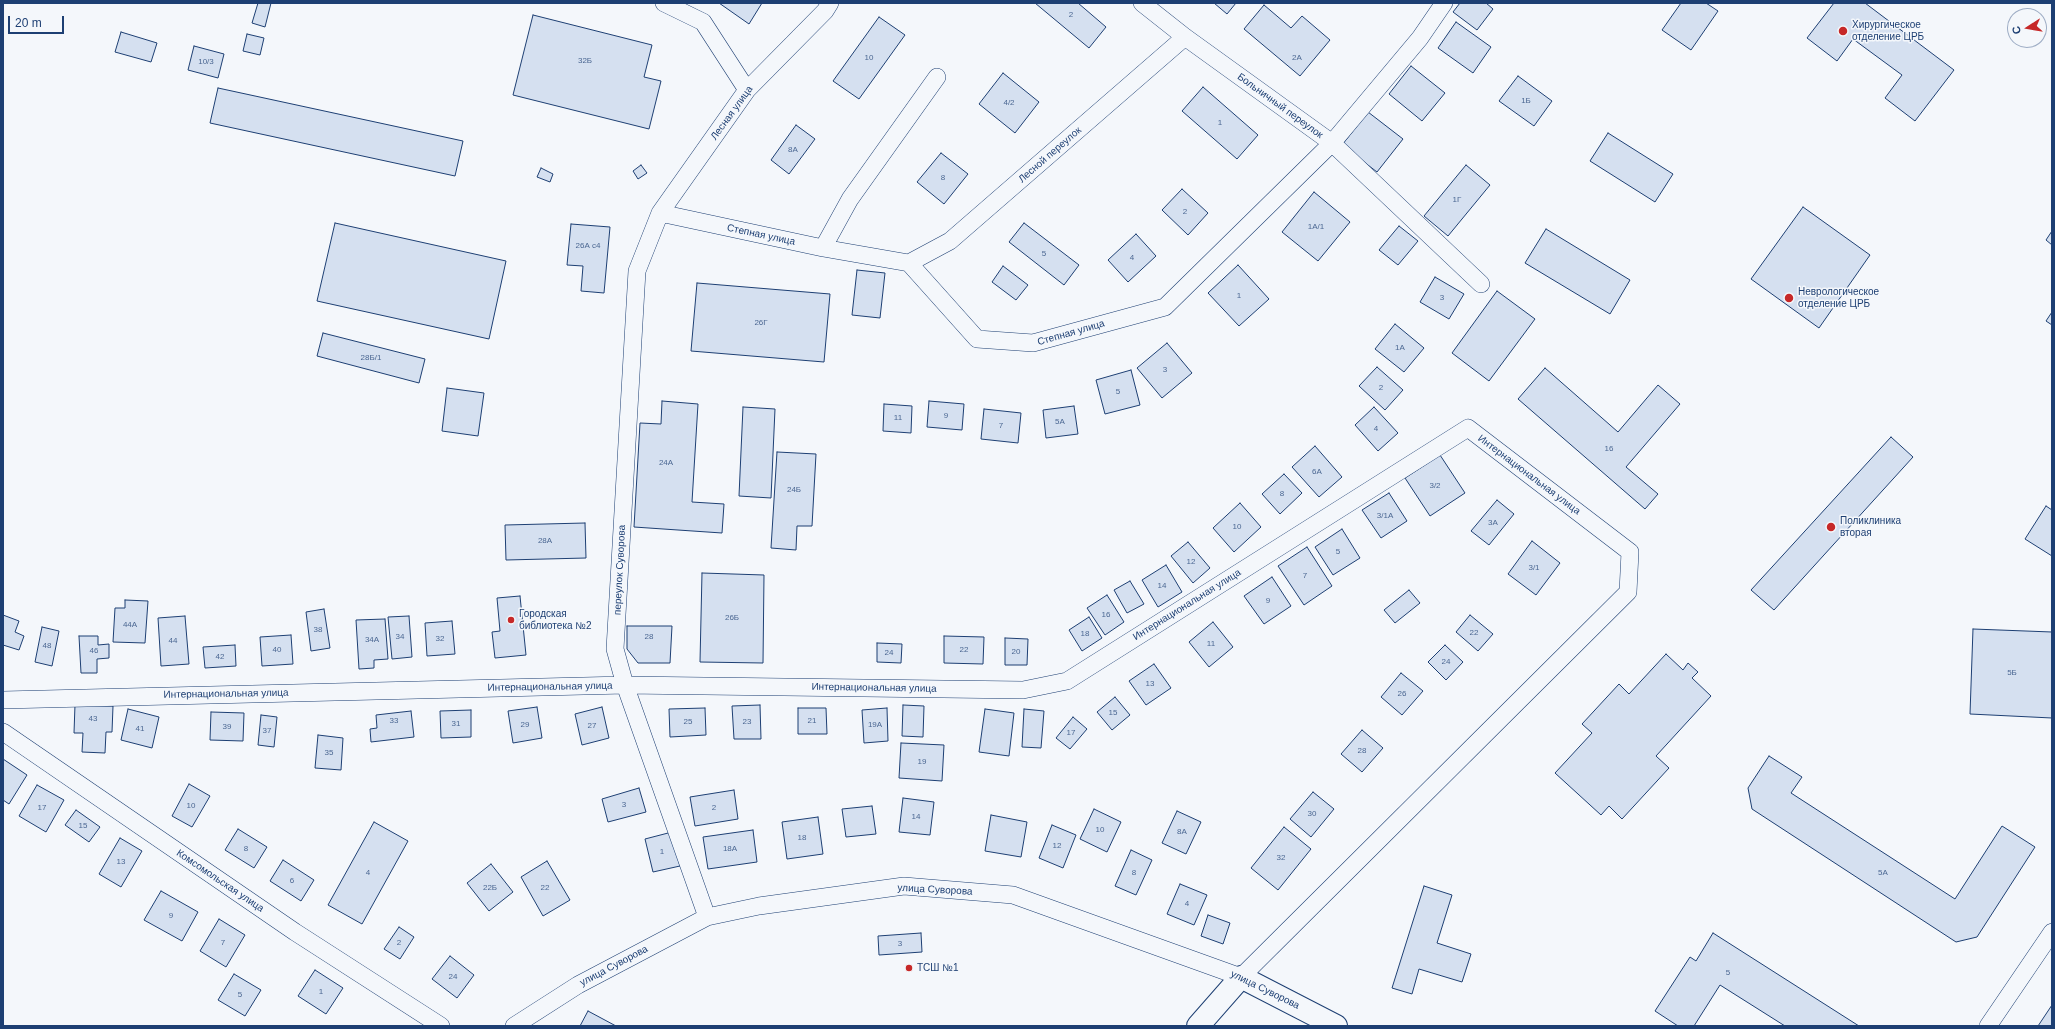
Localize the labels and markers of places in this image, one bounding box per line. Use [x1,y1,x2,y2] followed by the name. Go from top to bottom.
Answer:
[1852,19,1924,42] place label: Хирургическое отделение ЦРБ
[1837,25,1849,37] marker: Хирургическое отделение ЦРБ
[1798,286,1879,310] place label: Неврологическое отделение ЦРБ
[1783,292,1795,304] marker: Неврологическое отделение ЦРБ
[1840,515,1901,538] place label: Поликлиника вторая
[1825,521,1837,533] marker: Поликлиника вторая
[519,608,592,632] place label: Городская библиотека №2
[506,615,516,625] marker: Городская библиотека №2
[917,962,959,974] place label: ТСШ №1
[904,963,914,973] marker: ТСШ №1

